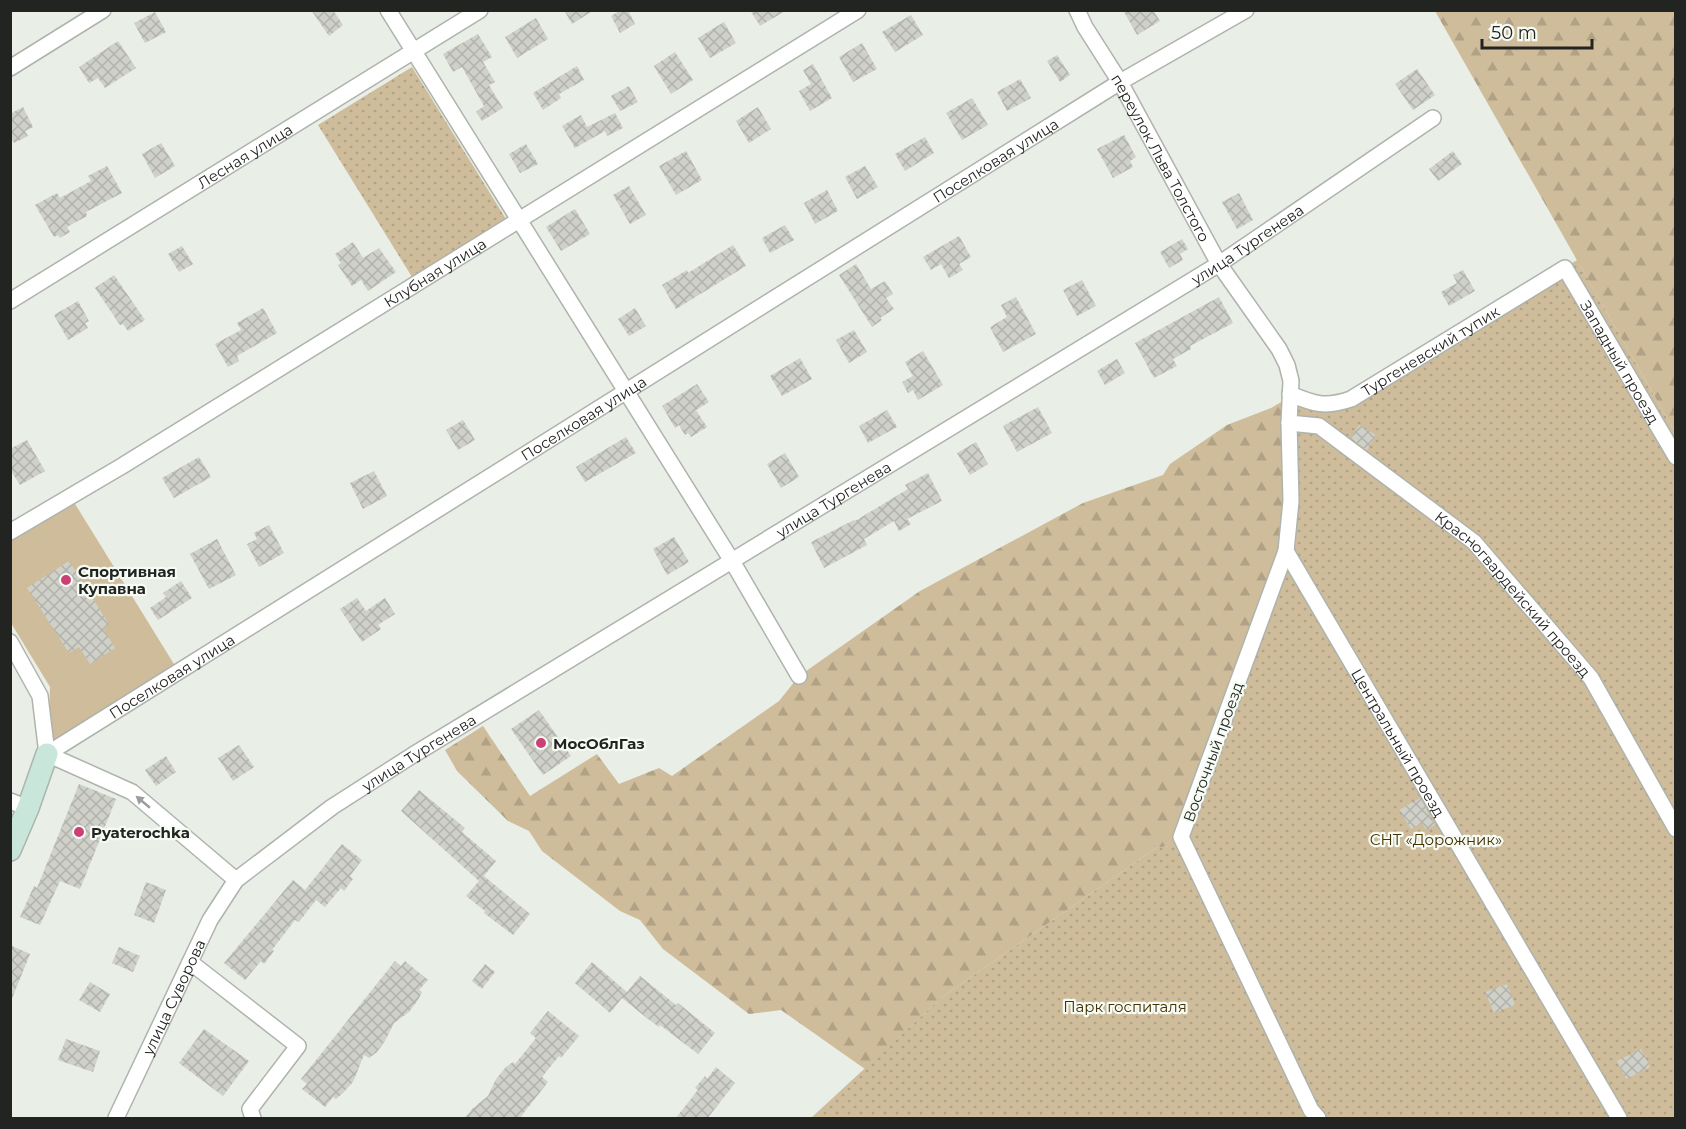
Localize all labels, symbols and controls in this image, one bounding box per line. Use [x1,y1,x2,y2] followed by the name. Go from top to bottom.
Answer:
[1482,12,1592,50] scale bar
[1491,22,1537,44] text: 50 m
[1108,70,1214,245] street label: переулок Льва Толстого
[929,114,1062,206] street label: Поселковая улица
[194,119,296,192] street label: Лесная улица
[1187,200,1307,289] street label: улица Тургенева
[380,233,489,311] street label: Клубная улица
[1577,297,1664,427] street label: Западный проезд
[1358,301,1503,400] street label: Тургеневский тупик
[517,372,650,464] street label: Поселковая улица
[772,457,894,542] street label: улица Тургенева
[1431,507,1595,681] street label: Красногвардейский проезд
[78,562,176,598] place label: Спортивная Купавна
[59,573,73,587] marker: Спортивная Купавна
[105,630,238,722] street label: Поселковая улица
[1347,665,1449,820] street label: Центральный проезд
[1179,679,1247,825] street label: Восточный проезд
[357,710,479,796] street label: улица Тургенева
[553,734,645,753] place label: МосОблГаз
[534,736,548,750] marker: МосОблГаз
[136,796,151,809] one-way arrow
[91,823,190,842] place label: Pyaterochka
[72,825,86,839] marker: Pyaterochka
[1370,830,1502,849] park label: СНТ «Дорожник»
[137,936,209,1059] street label: улица Суворова
[1063,997,1187,1016] park label: Парк госпиталя

